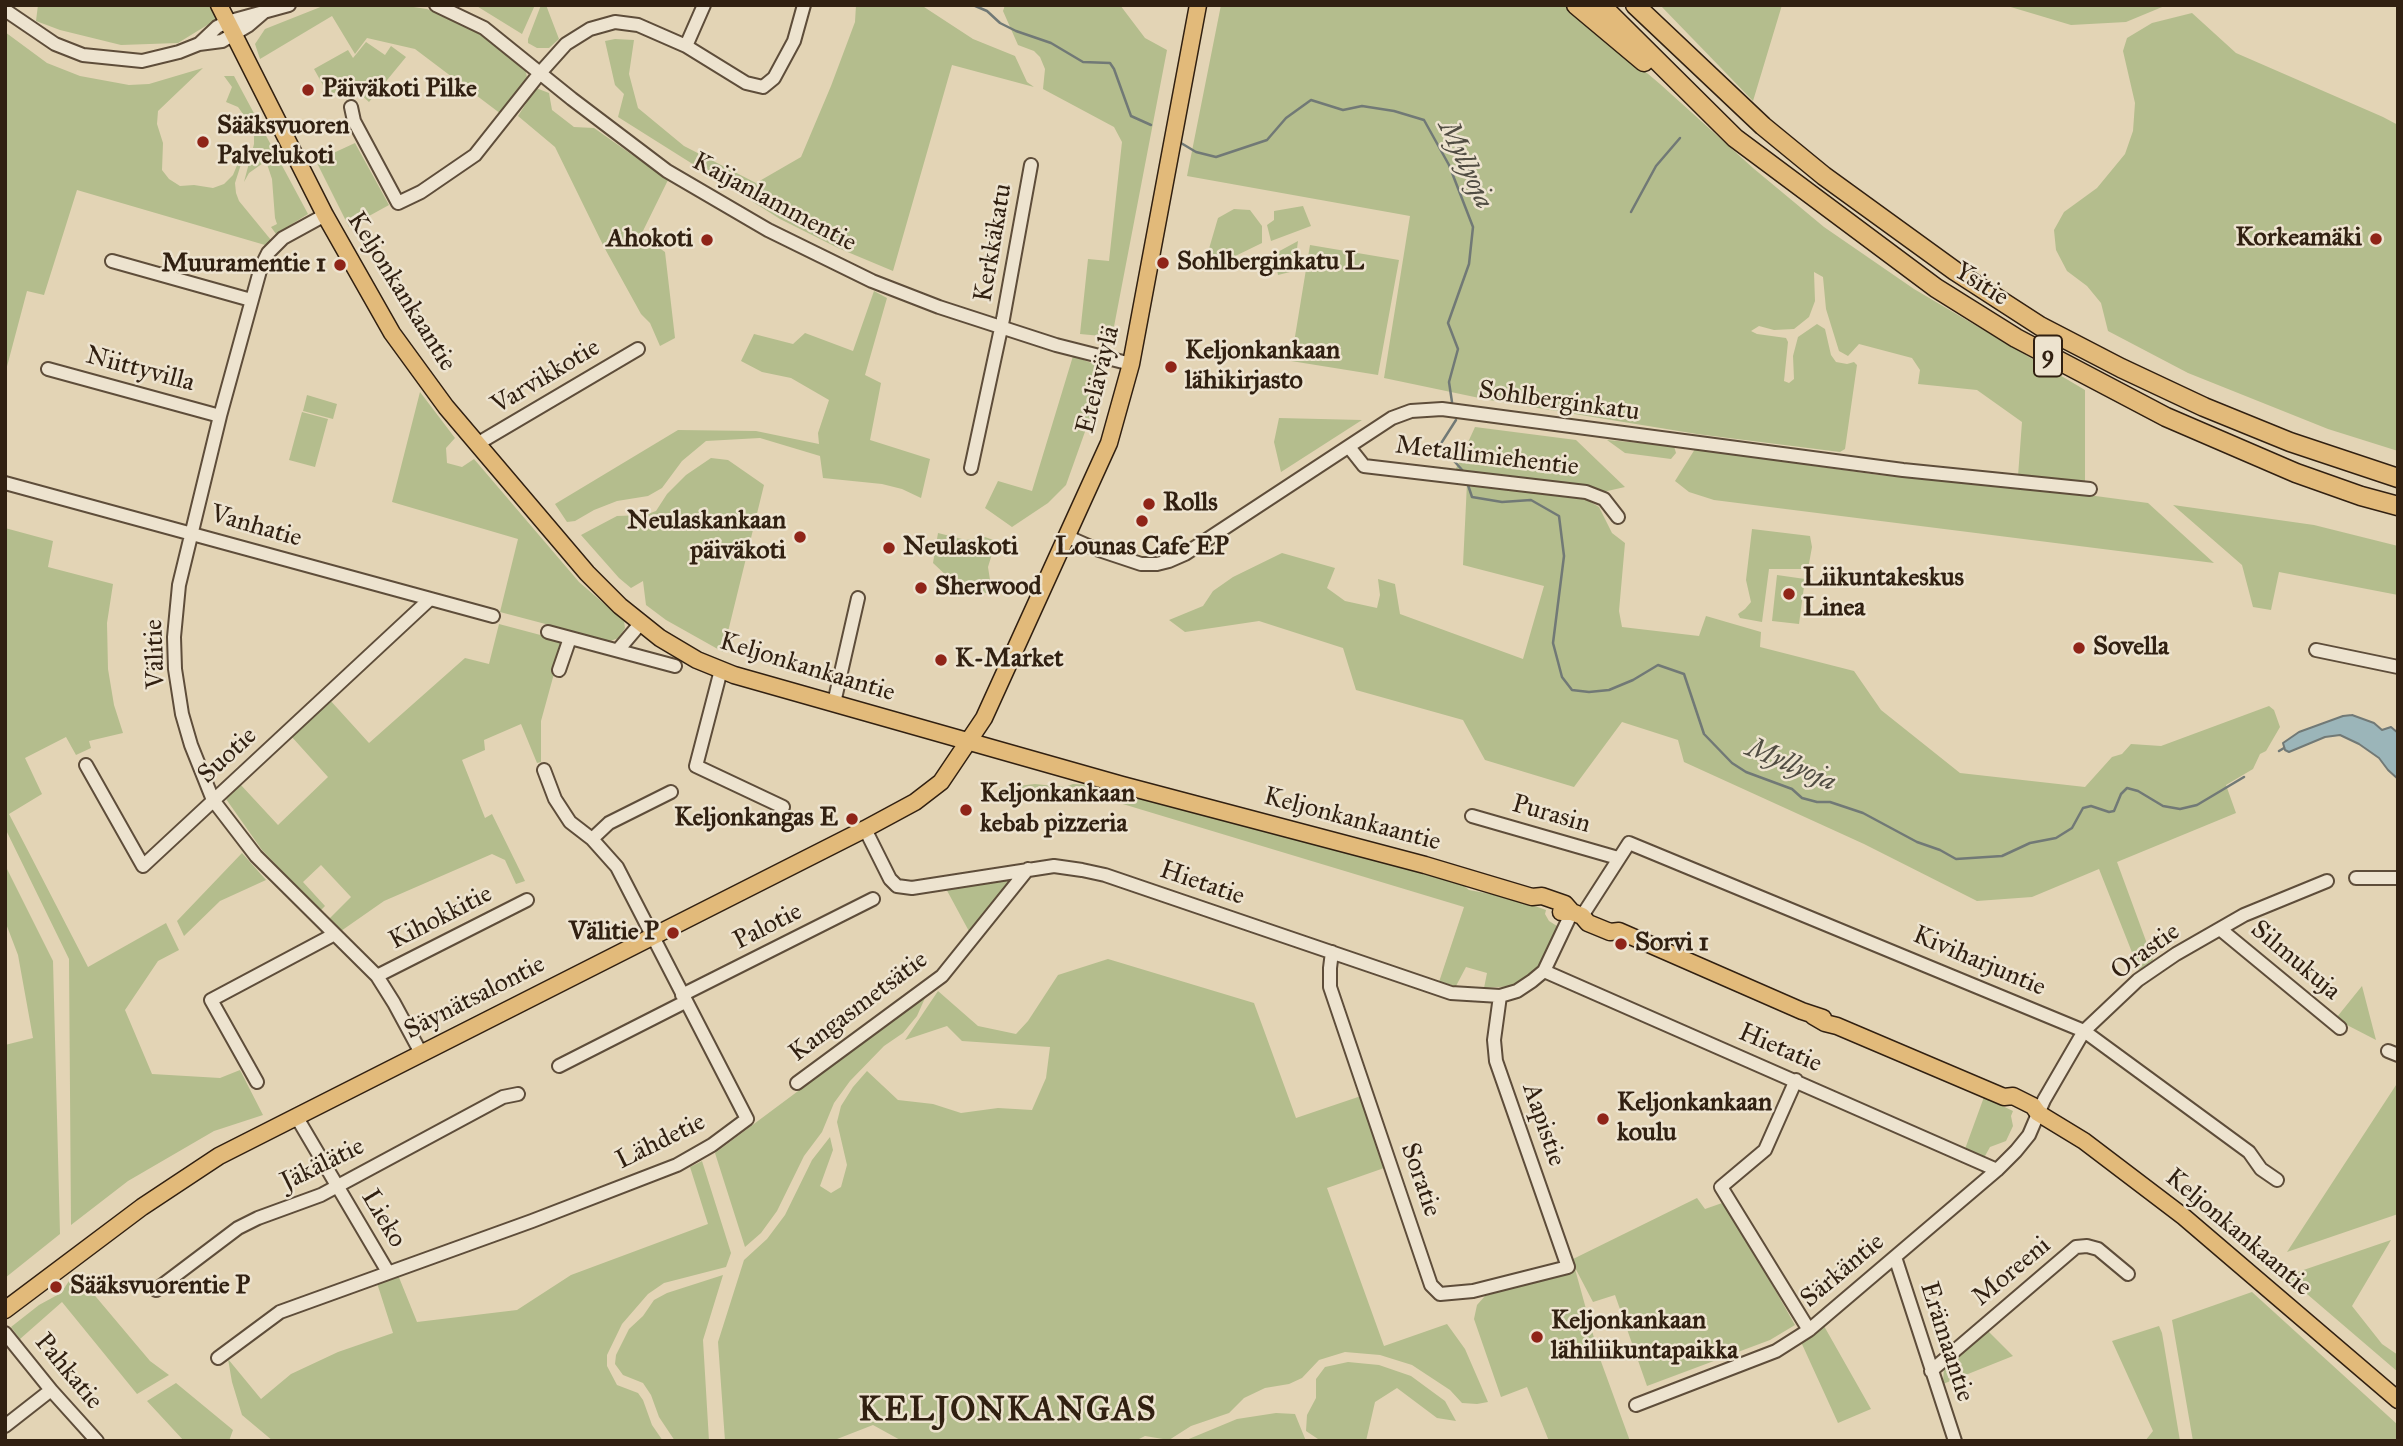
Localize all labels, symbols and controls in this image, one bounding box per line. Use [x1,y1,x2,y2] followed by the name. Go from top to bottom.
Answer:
[322,74,477,106] place label: Päiväkoti Pilke
[300,82,316,98] marker: Päiväkoti Pilke
[217,111,350,172] place label: Sääksvuoren Palvelukoti
[1430,115,1500,215] water label: Myllyoja
[195,134,211,150] marker: Sääksvuoren Palvelukoti
[687,147,861,259] street label: Kaijanlammentie
[968,181,1020,305] street label: Kerkkäkatu
[340,207,462,377] street label: Keljonkankaantie
[2235,223,2362,255] place label: Korkeamäki
[607,224,693,256] place label: Ahokoti
[2368,231,2384,247] marker: Korkeamäki
[699,232,715,248] marker: Ahokoti
[1177,247,1364,279] place label: Sohlberginkatu L
[162,249,326,281] place label: Muuramentie 1
[1155,255,1171,271] marker: Sohlberginkatu L
[1948,256,2014,314] street label: Ysitie
[332,257,348,273] marker: Muuramentie 1
[1071,323,1127,437] street label: Eteläväylä
[486,332,606,422] street label: Varvikkotie
[2034,335,2062,376] road number: 9
[1185,336,1340,398] place label: Keljonkankaan lähikirjasto
[82,341,198,399] street label: Niittyvilla
[1163,359,1179,375] marker: Keljonkankaan lähikirjasto
[1476,375,1642,429] street label: Sohlberginkatu
[1393,430,1581,484] street label: Metallimiehentie
[1163,488,1218,520] place label: Rolls
[1141,496,1157,512] marker: Rolls
[207,499,305,555] street label: Vanhatie
[627,506,786,568] place label: Neulaskankaan päiväkoti
[1134,513,1150,529] marker: Lounas Cafe EP
[792,529,808,545] marker: Neulaskankaan päiväkoti
[903,532,1018,564] place label: Neulaskoti
[1055,532,1229,564] place label: Lounas Cafe EP
[881,540,897,556] marker: Neulaskoti
[1803,563,1964,624] place label: Liikuntakeskus Linea
[935,572,1042,604] place label: Sherwood
[913,580,929,596] marker: Sherwood
[1781,586,1797,602] marker: Liikuntakeskus Linea
[139,619,173,689] street label: Välitie
[715,626,899,710] street label: Keljonkankaantie
[2093,632,2169,664] place label: Sovella
[2071,640,2087,656] marker: Sovella
[955,644,1063,676] place label: K-Market
[933,652,949,668] marker: K-Market
[192,721,264,791] street label: Suotie
[1741,732,1841,800] water label: Myllyoja
[980,779,1135,840] place label: Keljonkankaan kebab pizzeria
[1260,781,1444,859] street label: Keljonkankaantie
[1508,789,1594,841] street label: Purasin
[958,802,974,818] marker: Keljonkankaan kebab pizzeria
[674,803,838,835] place label: Keljonkangas E
[844,811,860,827] marker: Keljonkangas E
[1156,855,1248,913] street label: Hietatie
[384,879,498,957] street label: Kihokkitie
[729,897,807,957] street label: Palotie
[2244,914,2346,1008] street label: Silmukuja
[569,917,659,949] place label: Välitie P
[2106,917,2186,987] street label: Orastie
[1908,920,2050,1004] street label: Kiviharjuntie
[665,925,681,941] marker: Välitie P
[1635,928,1709,960] place label: Sorvi 1
[1613,936,1629,952] marker: Sorvi 1
[784,945,934,1069] street label: Kangasmetsätie
[399,949,551,1047] street label: Säynätsalontie
[1734,1018,1826,1080] street label: Hietatie
[1514,1080,1572,1170] street label: Aapistie
[1617,1088,1772,1150] place label: Keljonkankaan koulu
[611,1107,711,1177] street label: Lähdetie
[1595,1111,1611,1127] marker: Keljonkankaan koulu
[276,1131,370,1199] street label: Jäkälätie
[1393,1139,1447,1221] street label: Soratie
[2158,1163,2318,1303] street label: Keljonkankaantie
[354,1184,412,1254] street label: Lieko
[1795,1227,1891,1315] street label: Särkäntie
[1967,1230,2057,1314] street label: Moreeni
[70,1271,250,1303] place label: Sääksvuorentie P
[1912,1278,1980,1406] street label: Erämaantie
[48,1279,64,1295] marker: Sääksvuorentie P
[1551,1306,1738,1368] place label: Keljonkankaan lähiliikuntapaikka
[27,1328,109,1416] street label: Pahkatie
[1529,1329,1545,1345] marker: Keljonkankaan lähiliikuntapaikka
[860,1392,1156,1432] district label: KELJONKANGAS

